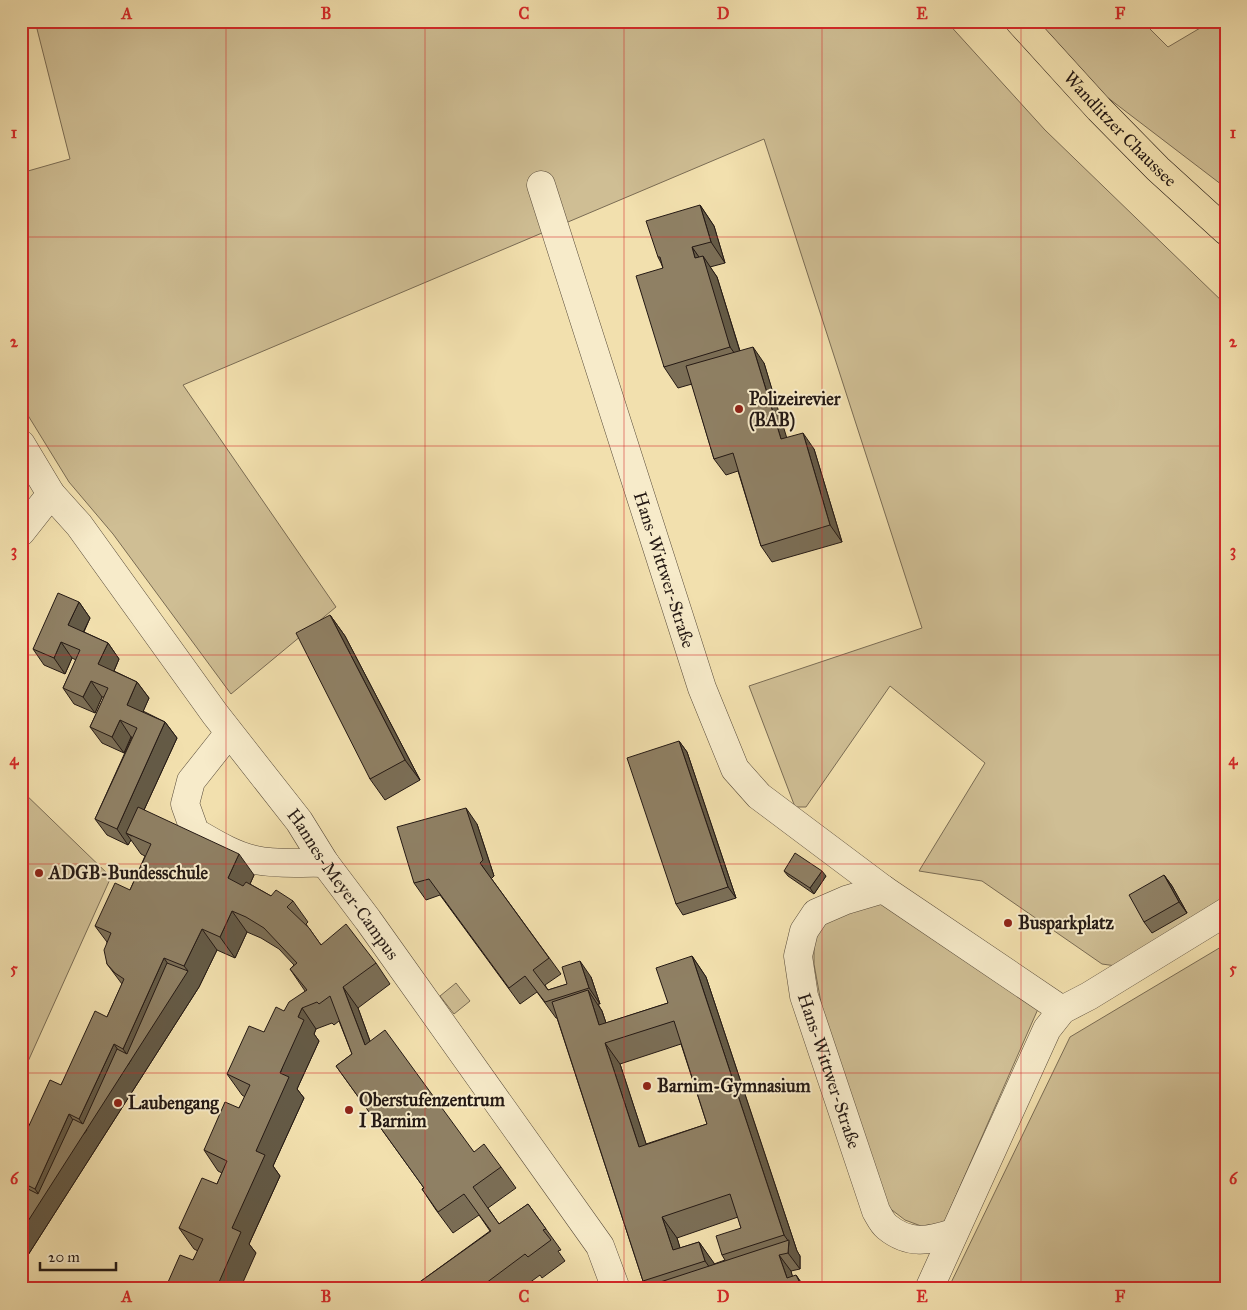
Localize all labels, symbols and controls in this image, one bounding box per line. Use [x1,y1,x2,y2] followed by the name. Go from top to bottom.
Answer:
[121,4,133,23] text: A
[321,4,331,23] text: B
[519,4,530,23] text: C
[717,4,730,23] text: D
[916,4,928,23] text: E
[1115,4,1126,23] text: F
[1059,67,1181,192] street label: Wandlitzer Chaussee
[11,123,18,142] text: 1
[1230,123,1237,142] text: 1
[10,332,19,351] text: 2
[1229,332,1238,351] text: 2
[749,388,842,432] place label: Polizeirevier (BAB)
[733,403,745,415] marker: Polizeirevier (BAB)
[629,489,699,651] street label: Hans-Wittwer-Straße
[11,541,17,561] text: 3
[1230,541,1236,561] text: 3
[10,750,20,770] text: 4
[1229,750,1239,770] text: 4
[282,804,404,964] street label: Hannes-Meyer-Campus
[48,862,209,884] place label: ADGB-Bundesschule
[33,867,45,879] marker: ADGB-Bundesschule
[1018,912,1114,935] place label: Busparkplatz
[1002,917,1014,929] marker: Busparkplatz
[10,959,18,978] text: 5
[1229,959,1237,978] text: 5
[793,990,865,1152] street label: Hans-Wittwer-Straße
[657,1075,812,1098] place label: Barnim-Gymnasium
[641,1080,653,1092] marker: Barnim-Gymnasium
[359,1089,506,1132] place label: Oberstufenzentrum I Barnim
[128,1092,219,1115] place label: Laubengang
[112,1097,124,1109] marker: Laubengang
[343,1104,355,1116] marker: Oberstufenzentrum I Barnim
[10,1169,19,1188] text: 6
[1229,1169,1238,1188] text: 6
[40,1240,116,1272] scale bar
[48,1248,80,1266] text: 20 m
[121,1287,133,1306] text: A
[321,1287,331,1306] text: B
[519,1287,530,1306] text: C
[717,1287,730,1306] text: D
[916,1287,928,1306] text: E
[1115,1287,1126,1306] text: F

